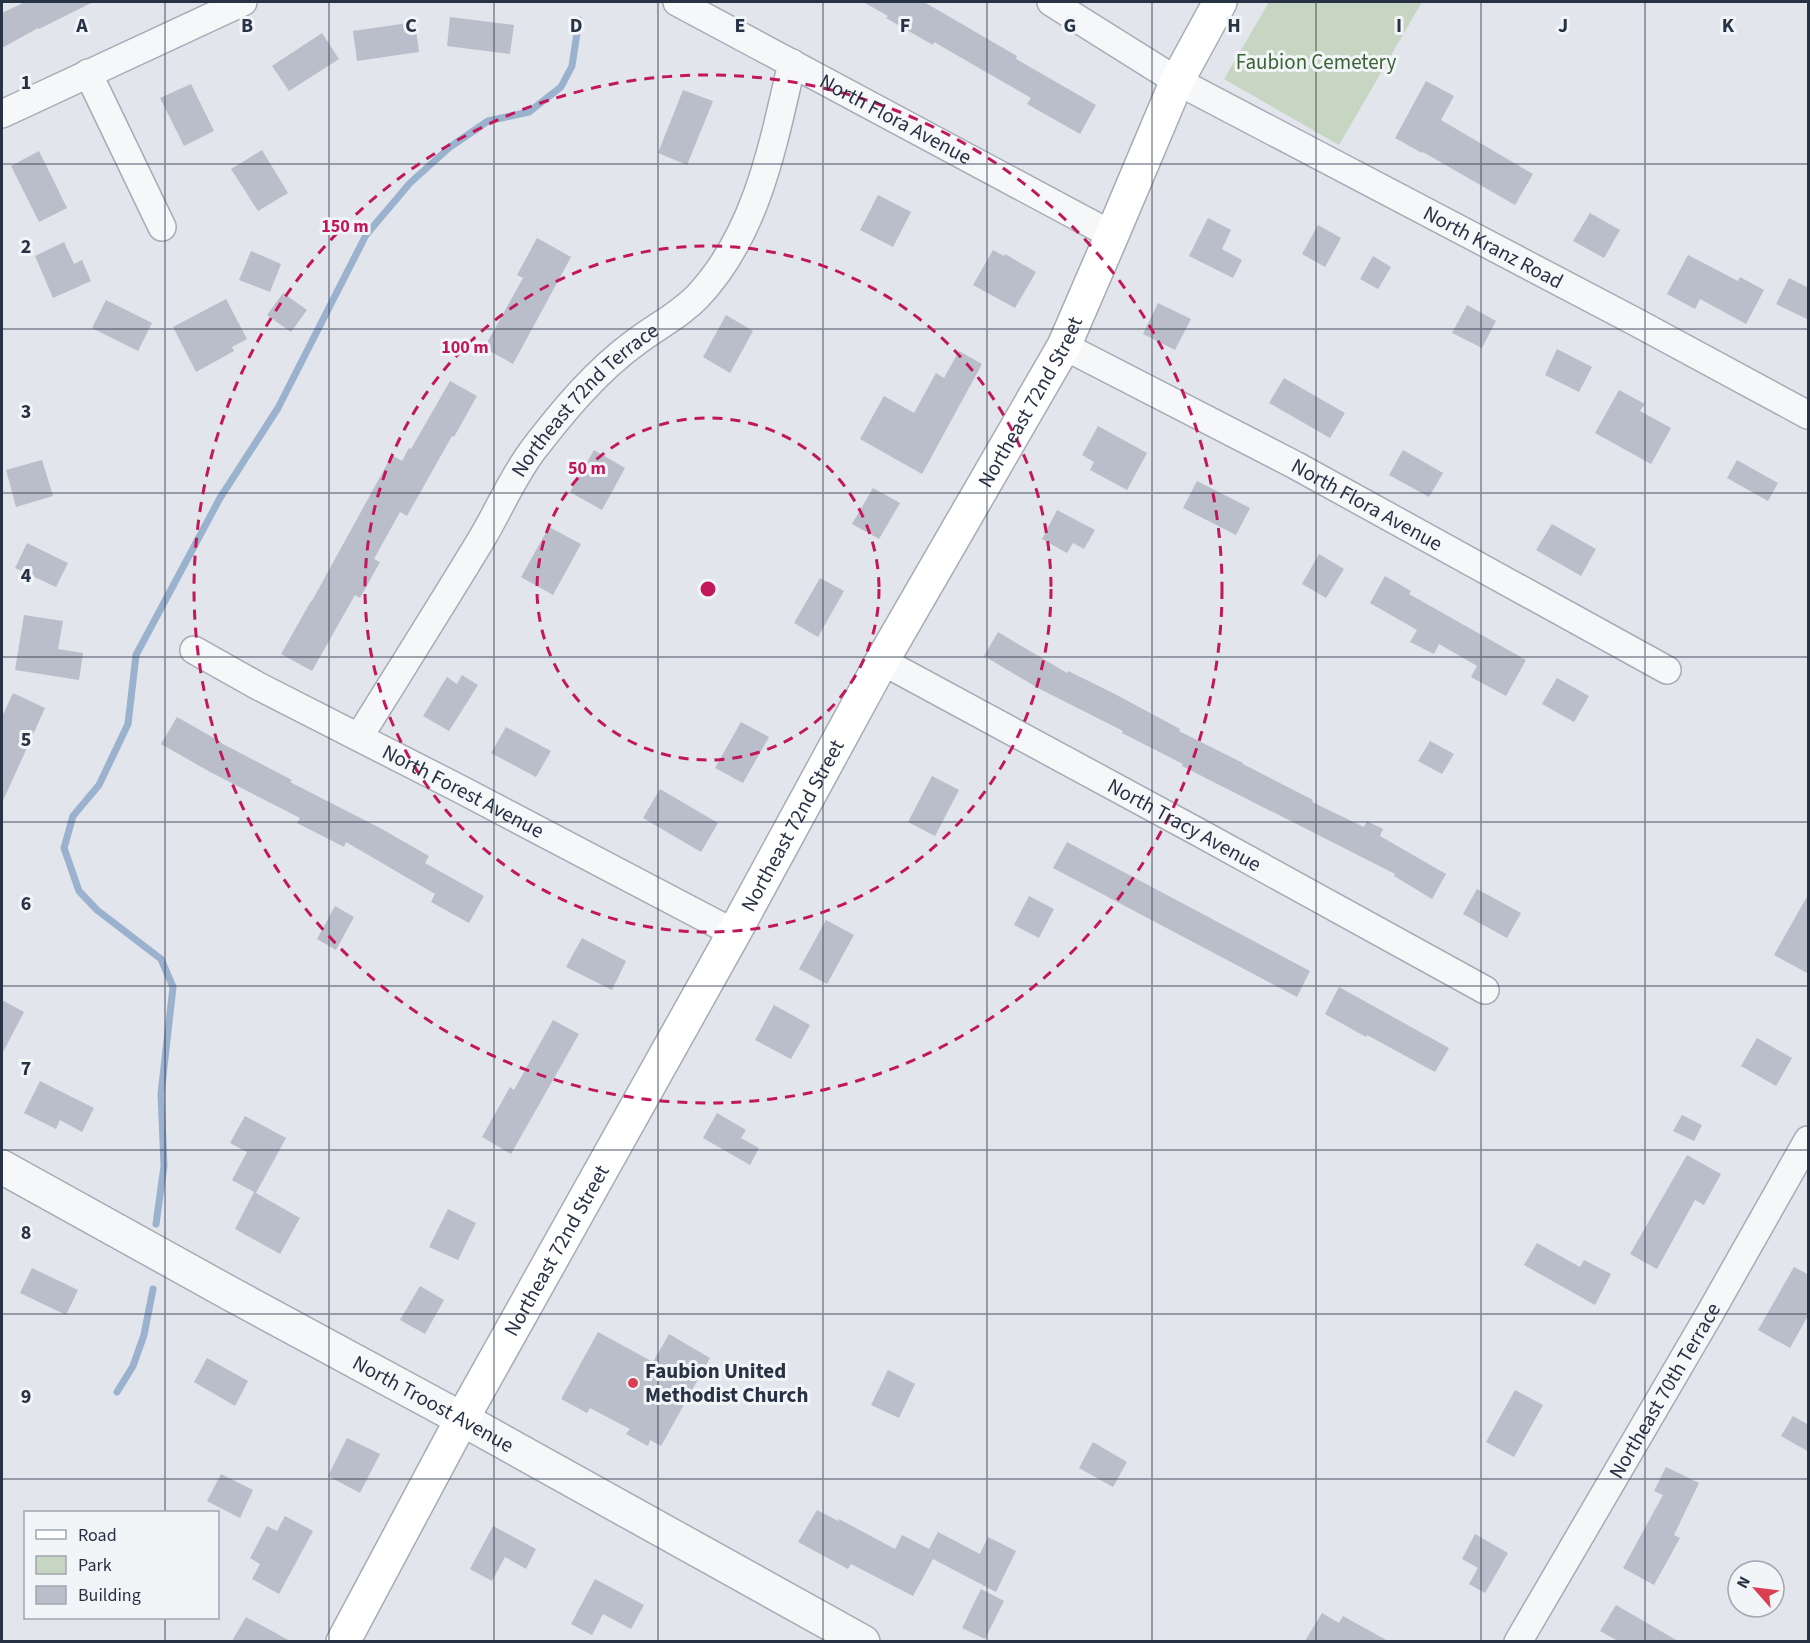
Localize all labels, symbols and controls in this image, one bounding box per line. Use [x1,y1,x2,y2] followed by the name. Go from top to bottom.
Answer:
[75,12,88,40] text: A
[241,12,253,40] text: B
[405,12,417,40] text: C
[570,12,582,40] text: D
[735,12,745,40] text: E
[900,12,910,40] text: F
[1064,12,1076,40] text: G
[1227,12,1241,40] text: H
[1396,12,1402,40] text: I
[1558,12,1568,40] text: J
[1722,12,1735,40] text: K
[1236,47,1396,77] park label: Faubion Cemetery
[814,66,977,172] street label: North Flora Avenue
[21,69,31,97] text: 1
[1418,198,1569,296] street label: North Kranz Road
[321,214,369,239] text: 150 m
[21,233,31,261] text: 2
[970,312,1090,493] street label: Northeast 72nd Street
[504,315,664,483] street label: Northeast 72nd Terrace
[441,335,489,360] text: 100 m
[21,398,31,426] text: 3
[1286,451,1448,558] street label: North Flora Avenue
[568,456,606,481] text: 50 m
[21,562,32,590] text: 4
[698,579,718,599] centre of rings
[21,726,31,754] text: 5
[733,734,852,917] street label: Northeast 72nd Street
[377,737,549,846] street label: North Forest Avenue
[1102,771,1267,879] street label: North Tracy Avenue
[21,890,31,918] text: 6
[21,1055,31,1083] text: 7
[496,1159,616,1342] street label: Northeast 72nd Street
[21,1219,31,1247] text: 8
[1602,1297,1728,1484] street label: Northeast 70th Terrace
[347,1348,519,1460] street label: North Troost Avenue
[645,1356,808,1410] place label: Faubion United Methodist Church
[626,1376,640,1390] marker: Faubion United Methodist Church
[21,1383,31,1411] text: 9
[24,1511,219,1619] legend
[78,1523,117,1548] text: Road
[78,1553,112,1578] text: Park
[1726,1559,1786,1619] north arrow
[1731,1573,1756,1592] text: N
[78,1583,141,1608] text: Building

